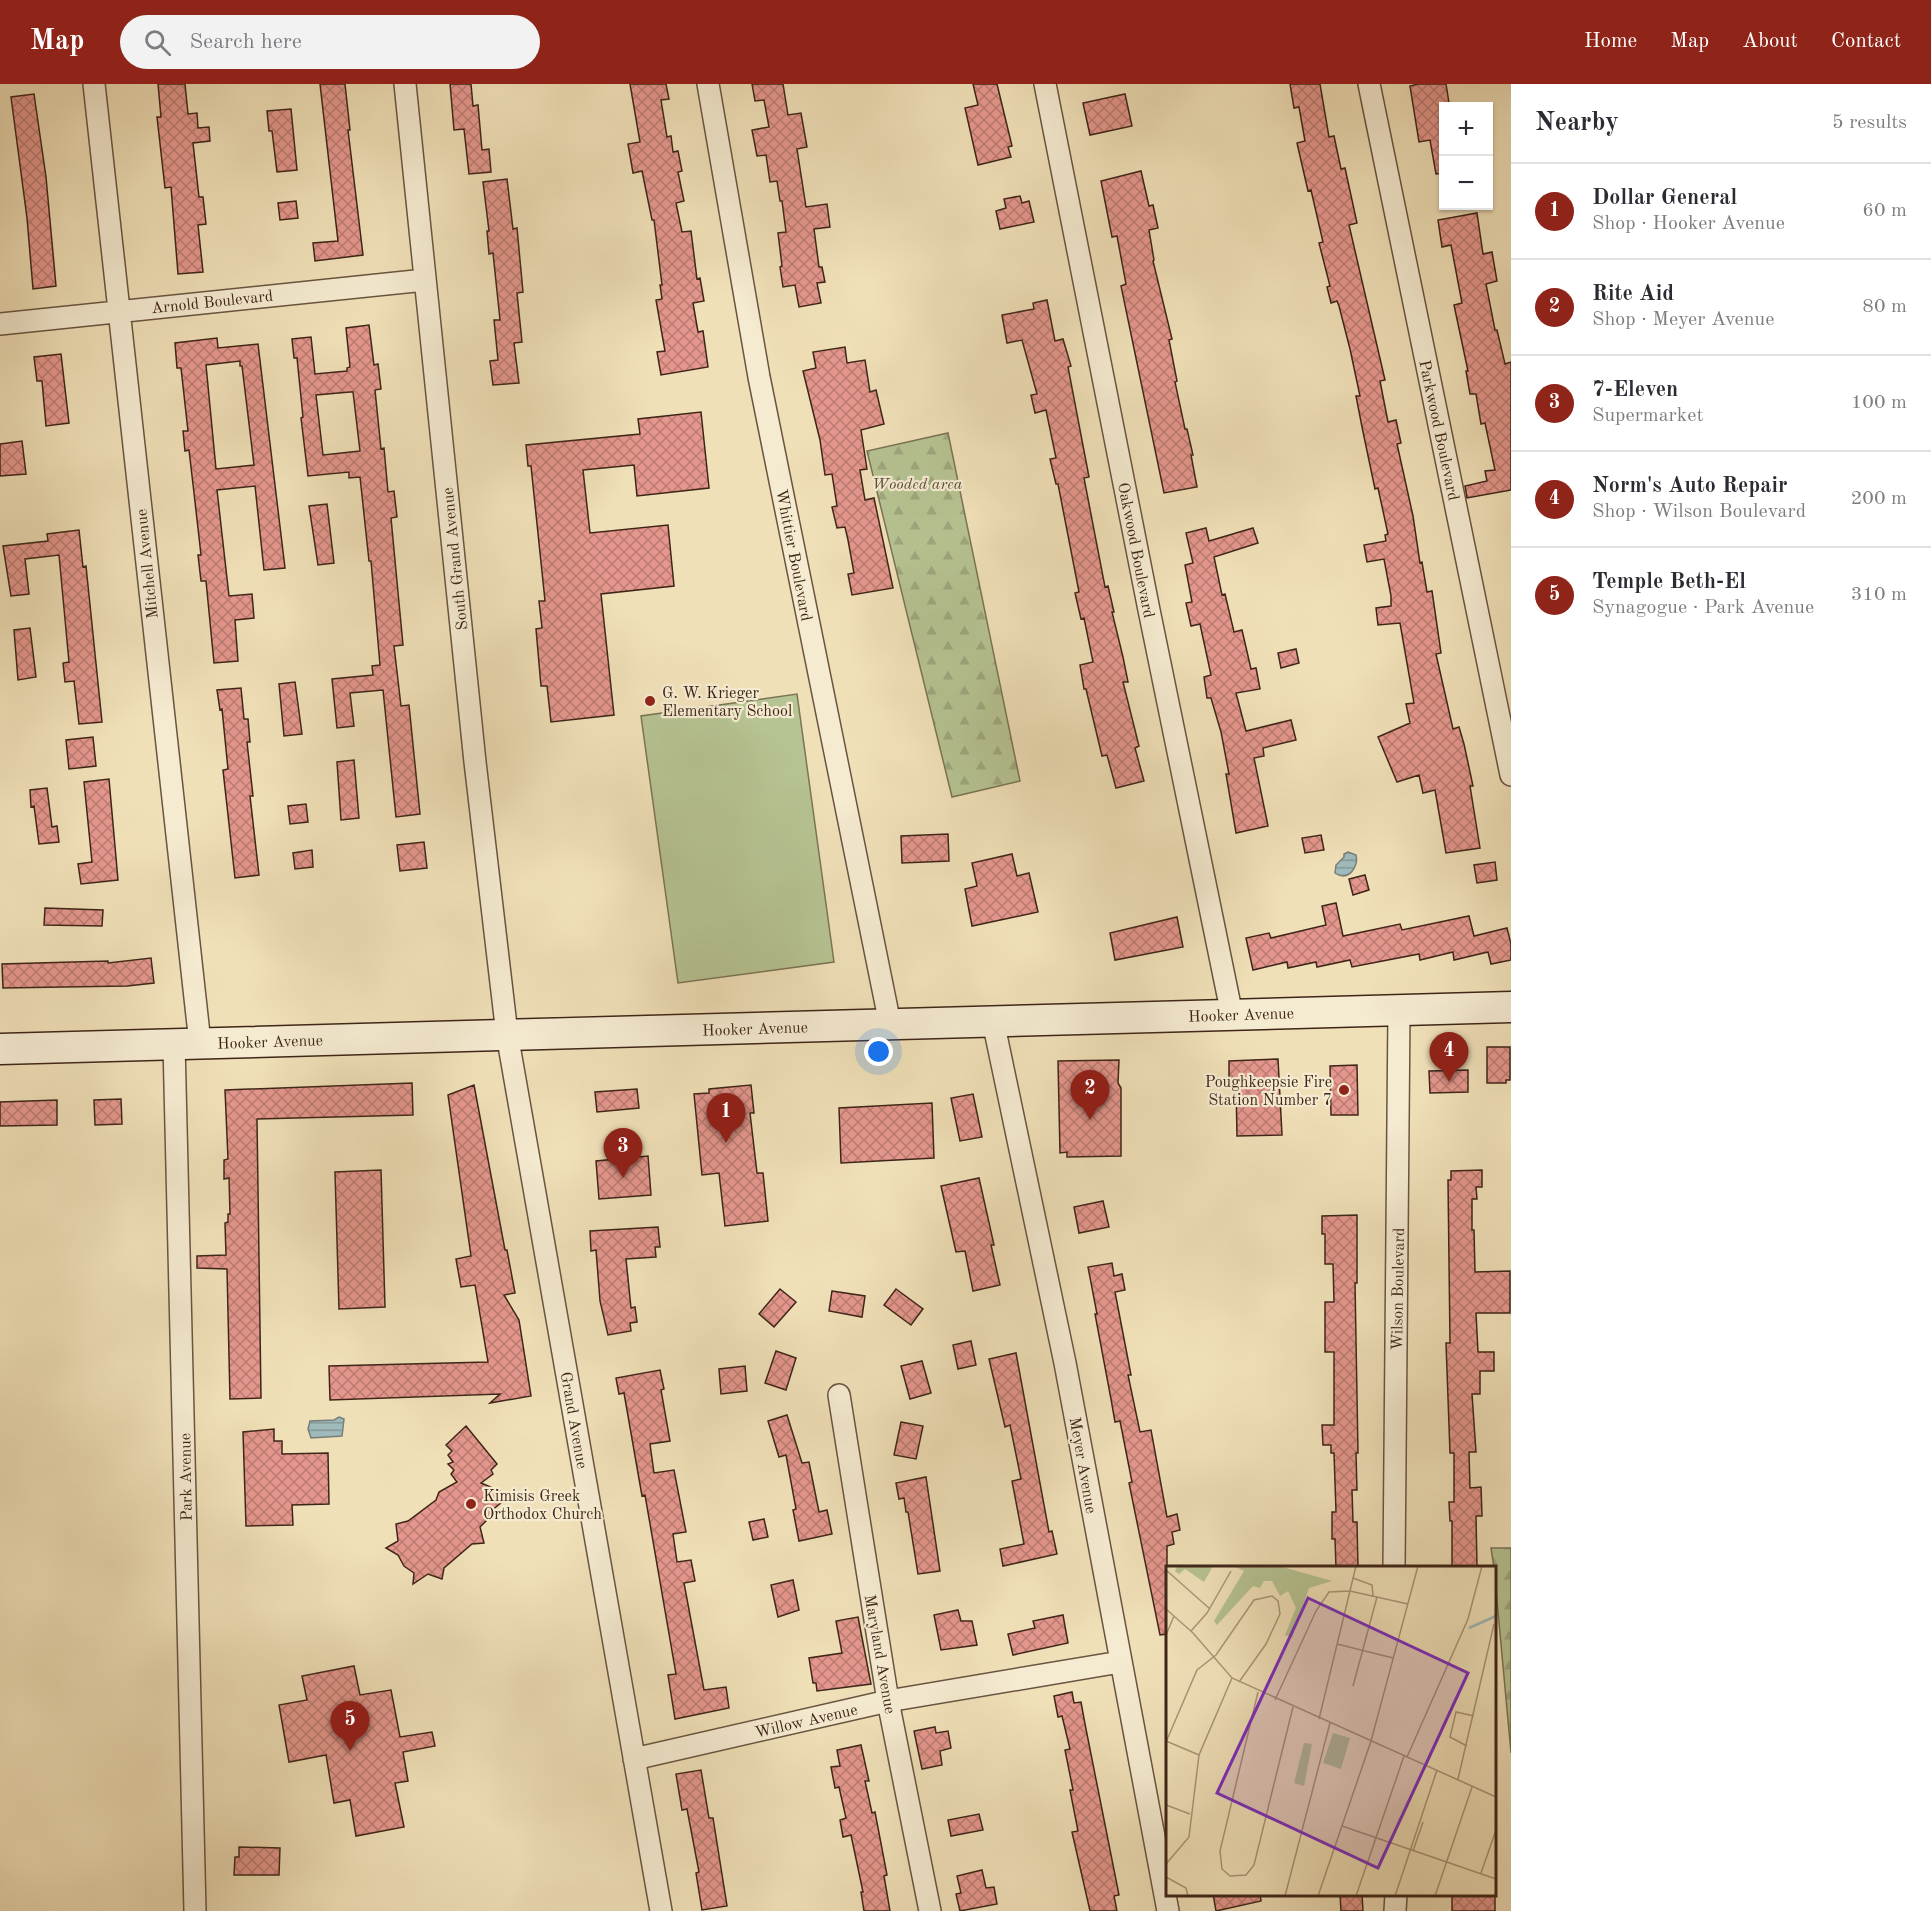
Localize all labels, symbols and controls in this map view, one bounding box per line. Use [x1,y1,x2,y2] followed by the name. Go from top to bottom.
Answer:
[120,15,540,69] search box
[141,26,174,59] icon: search
[30,28,84,56] text: Map
[189,31,302,53] text: Search here
[1584,31,1637,52] text: Home
[1670,31,1709,52] text: Map
[1742,31,1798,52] text: About
[1831,31,1901,52] text: Contact
[1439,102,1493,210] map controls
[1439,102,1493,156] button: +
[1535,110,1619,136] text: Nearby
[1832,113,1907,133] text: 5 results
[1439,156,1493,210] button: −
[1592,187,1737,209] text: Dollar General
[1549,201,1560,221] text: 1
[1862,201,1907,221] text: 60 m
[1592,214,1785,234] text: Shop · Hooker Avenue
[1592,283,1674,305] text: Rite Aid
[150,289,274,317] street label: Arnold Boulevard
[1549,297,1560,317] text: 2
[1862,297,1907,317] text: 80 m
[1592,310,1774,330] text: Shop · Meyer Avenue
[1415,359,1461,502] street label: Parkwood Boulevard
[1592,379,1678,401] text: 7-Eleven
[1549,393,1560,413] text: 3
[1851,393,1907,413] text: 100 m
[1592,406,1703,426] text: Supermarket
[1592,475,1788,497] text: Norm's Auto Repair
[872,477,963,493] park label: Wooded area
[1114,481,1156,620] street label: Oakwood Boulevard
[441,487,471,631] street label: South Grand Avenue
[772,488,814,623] street label: Whittier Boulevard
[1549,489,1560,509] text: 4
[1851,489,1907,509] text: 200 m
[1592,502,1806,522] text: Shop · Wilson Boulevard
[134,508,162,619] street label: Mitchell Avenue
[1592,571,1746,593] text: Temple Beth-El
[1549,585,1560,605] text: 5
[1851,585,1907,605] text: 310 m
[1592,598,1814,618] text: Synagogue · Park Avenue
[662,686,792,720] place label: G. W. Krieger Elementary School
[643,694,657,708] marker: G. W. Krieger Elementary School
[1188,1006,1294,1026] street label: Hooker Avenue
[702,1020,808,1040] street label: Hooker Avenue
[1430,1032,1468,1082] pin: 4
[217,1033,323,1053] street label: Hooker Avenue
[864,1037,893,1066] your location
[1070,1070,1110,1120] pin: 2
[1205,1075,1332,1109] place label: Poughkeepsie Fire Station Number 7
[1337,1083,1351,1097] marker: Poughkeepsie Fire Station Number 7
[706,1094,746,1143] pin: 1
[604,1128,642,1178] pin: 3
[1390,1227,1408,1351] street label: Wilson Boulevard
[557,1371,589,1470] street label: Grand Avenue
[1066,1416,1098,1515] street label: Meyer Avenue
[178,1433,196,1521] street label: Park Avenue
[483,1489,602,1523] place label: Kimisis Greek Orthodox Church
[464,1497,478,1511] marker: Kimisis Greek Orthodox Church
[1166,1566,1496,1896] inset map
[861,1593,897,1715] street label: Maryland Avenue
[330,1702,370,1751] pin: 5
[754,1702,859,1742] street label: Willow Avenue

